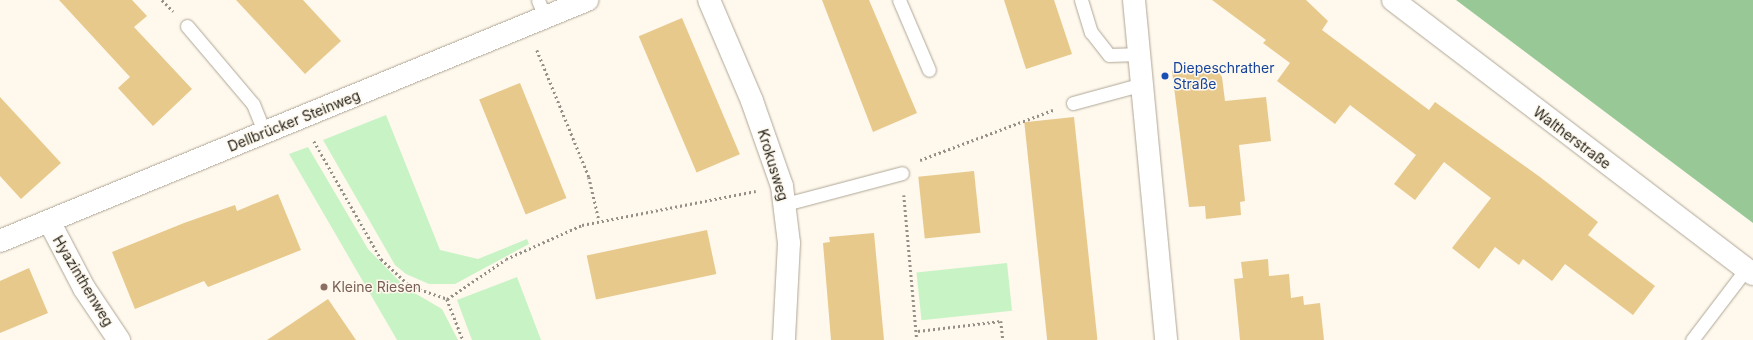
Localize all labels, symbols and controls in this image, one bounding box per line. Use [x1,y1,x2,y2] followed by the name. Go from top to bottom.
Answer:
[1173,60,1274,92] place label: Diepeschrather Straße
[1160,71,1170,81] marker: Diepeschrather Straße
[225,87,363,155] street label: Dellbrücker Steinweg
[1530,103,1614,173] street label: Waltherstraße
[754,127,792,203] street label: Krokusweg
[49,233,117,329] street label: Hyazinthenweg
[332,279,421,295] place label: Kleine Riesen
[319,282,329,292] marker: Kleine Riesen

